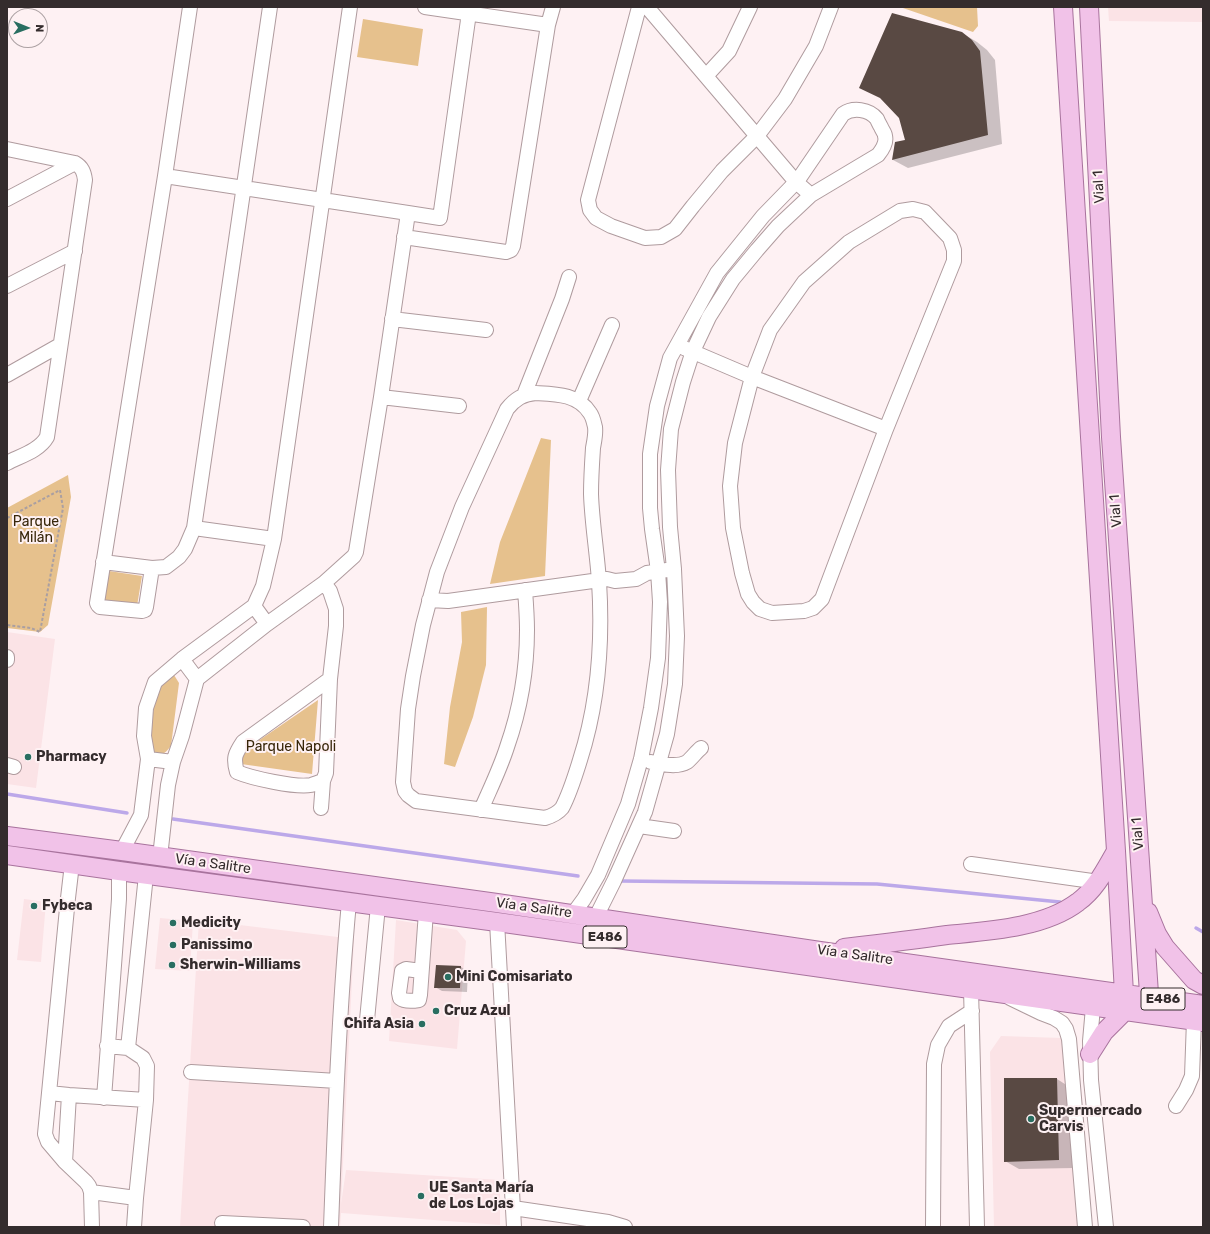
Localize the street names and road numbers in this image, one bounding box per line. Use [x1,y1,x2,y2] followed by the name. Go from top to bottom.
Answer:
[1090,170,1108,204] street label: Vial 1
[1106,494,1126,528] street label: Vial 1
[1128,817,1148,851] street label: Vial 1
[174,850,252,878] street label: Vía a Salitre
[495,894,573,922] street label: Vía a Salitre
[583,926,627,948] road number: E486
[816,941,894,969] street label: Vía a Salitre
[1141,988,1185,1010] road number: E486

